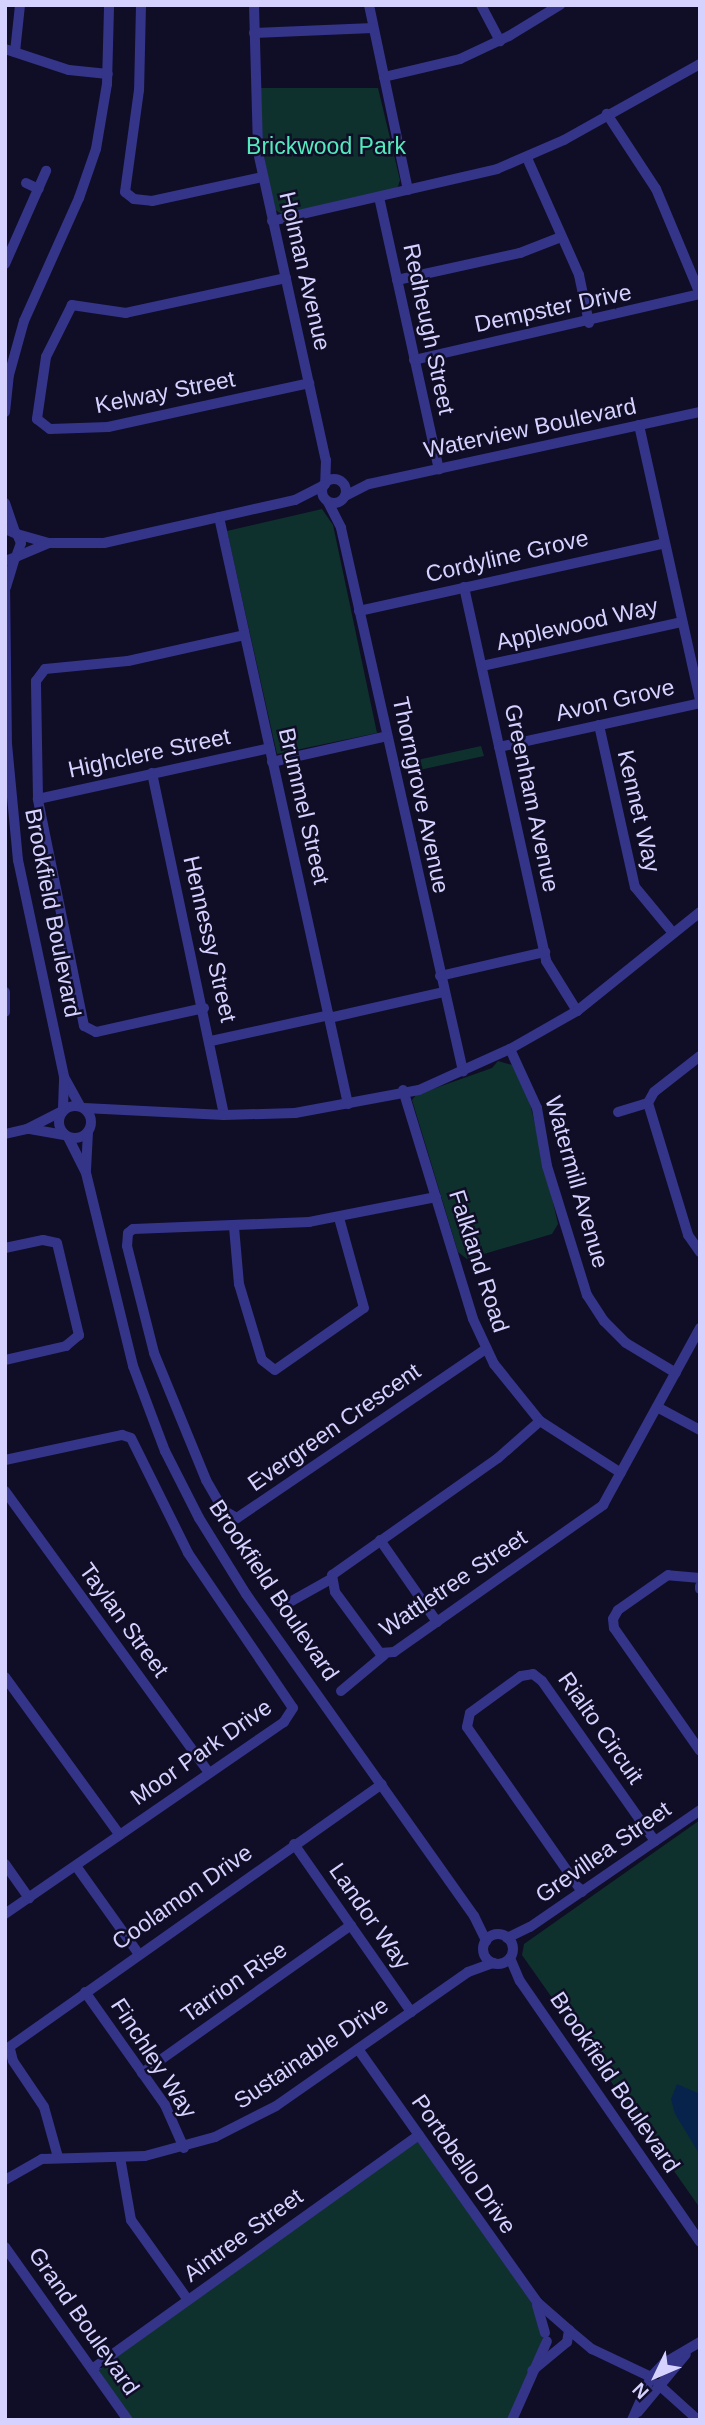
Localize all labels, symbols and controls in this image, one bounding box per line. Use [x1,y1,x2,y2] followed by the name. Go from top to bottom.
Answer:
[246,132,406,160] park label: Brickwood Park
[273,188,337,354] street label: Holman Avenue
[397,241,461,417] street label: Redheugh Street
[472,278,634,338] street label: Dempster Drive
[93,365,237,419] street label: Kelway Street
[421,392,639,464] street label: Waterview Boulevard
[423,524,591,588] street label: Cordyline Grove
[493,592,661,656] street label: Applewood Way
[553,673,677,727] street label: Avon Grove
[387,694,455,896] street label: Thorngrove Avenue
[498,701,566,895] street label: Greenham Avenue
[65,722,233,784] street label: Highclere Street
[273,725,335,887] street label: Brummel Street
[612,747,666,875] street label: Kennet Way
[19,806,87,1020] street label: Brookfield Boulevard
[177,853,243,1025] street label: Hennessy Street
[539,1092,615,1272] street label: Watermill Avenue
[443,1186,515,1336] street label: Falkland Road
[242,1357,426,1497] street label: Evergreen Crescent
[203,1494,345,1686] street label: Brookfield Boulevard
[374,1524,532,1642] street label: Wattletree Street
[73,1558,175,1682] street label: Taylan Street
[552,1667,650,1789] street label: Rialto Circuit
[125,1693,277,1811] street label: Moor Park Drive
[530,1795,676,1909] street label: Grevillea Street
[107,1838,257,1956] street label: Coolamon Drive
[323,1858,417,1974] street label: Landor Way
[176,1936,292,2028] street label: Tarrion Rise
[544,1986,686,2178] street label: Brookfield Boulevard
[229,1991,393,2115] street label: Sustainable Drive
[105,1993,203,2123] street label: Finchley Way
[406,2089,522,2239] street label: Portobello Drive
[178,2183,308,2287] street label: Aintree Street
[23,2242,145,2400] street label: Grand Boulevard
[621,2341,691,2411] north arrow
[628,2379,653,2403] text: N

